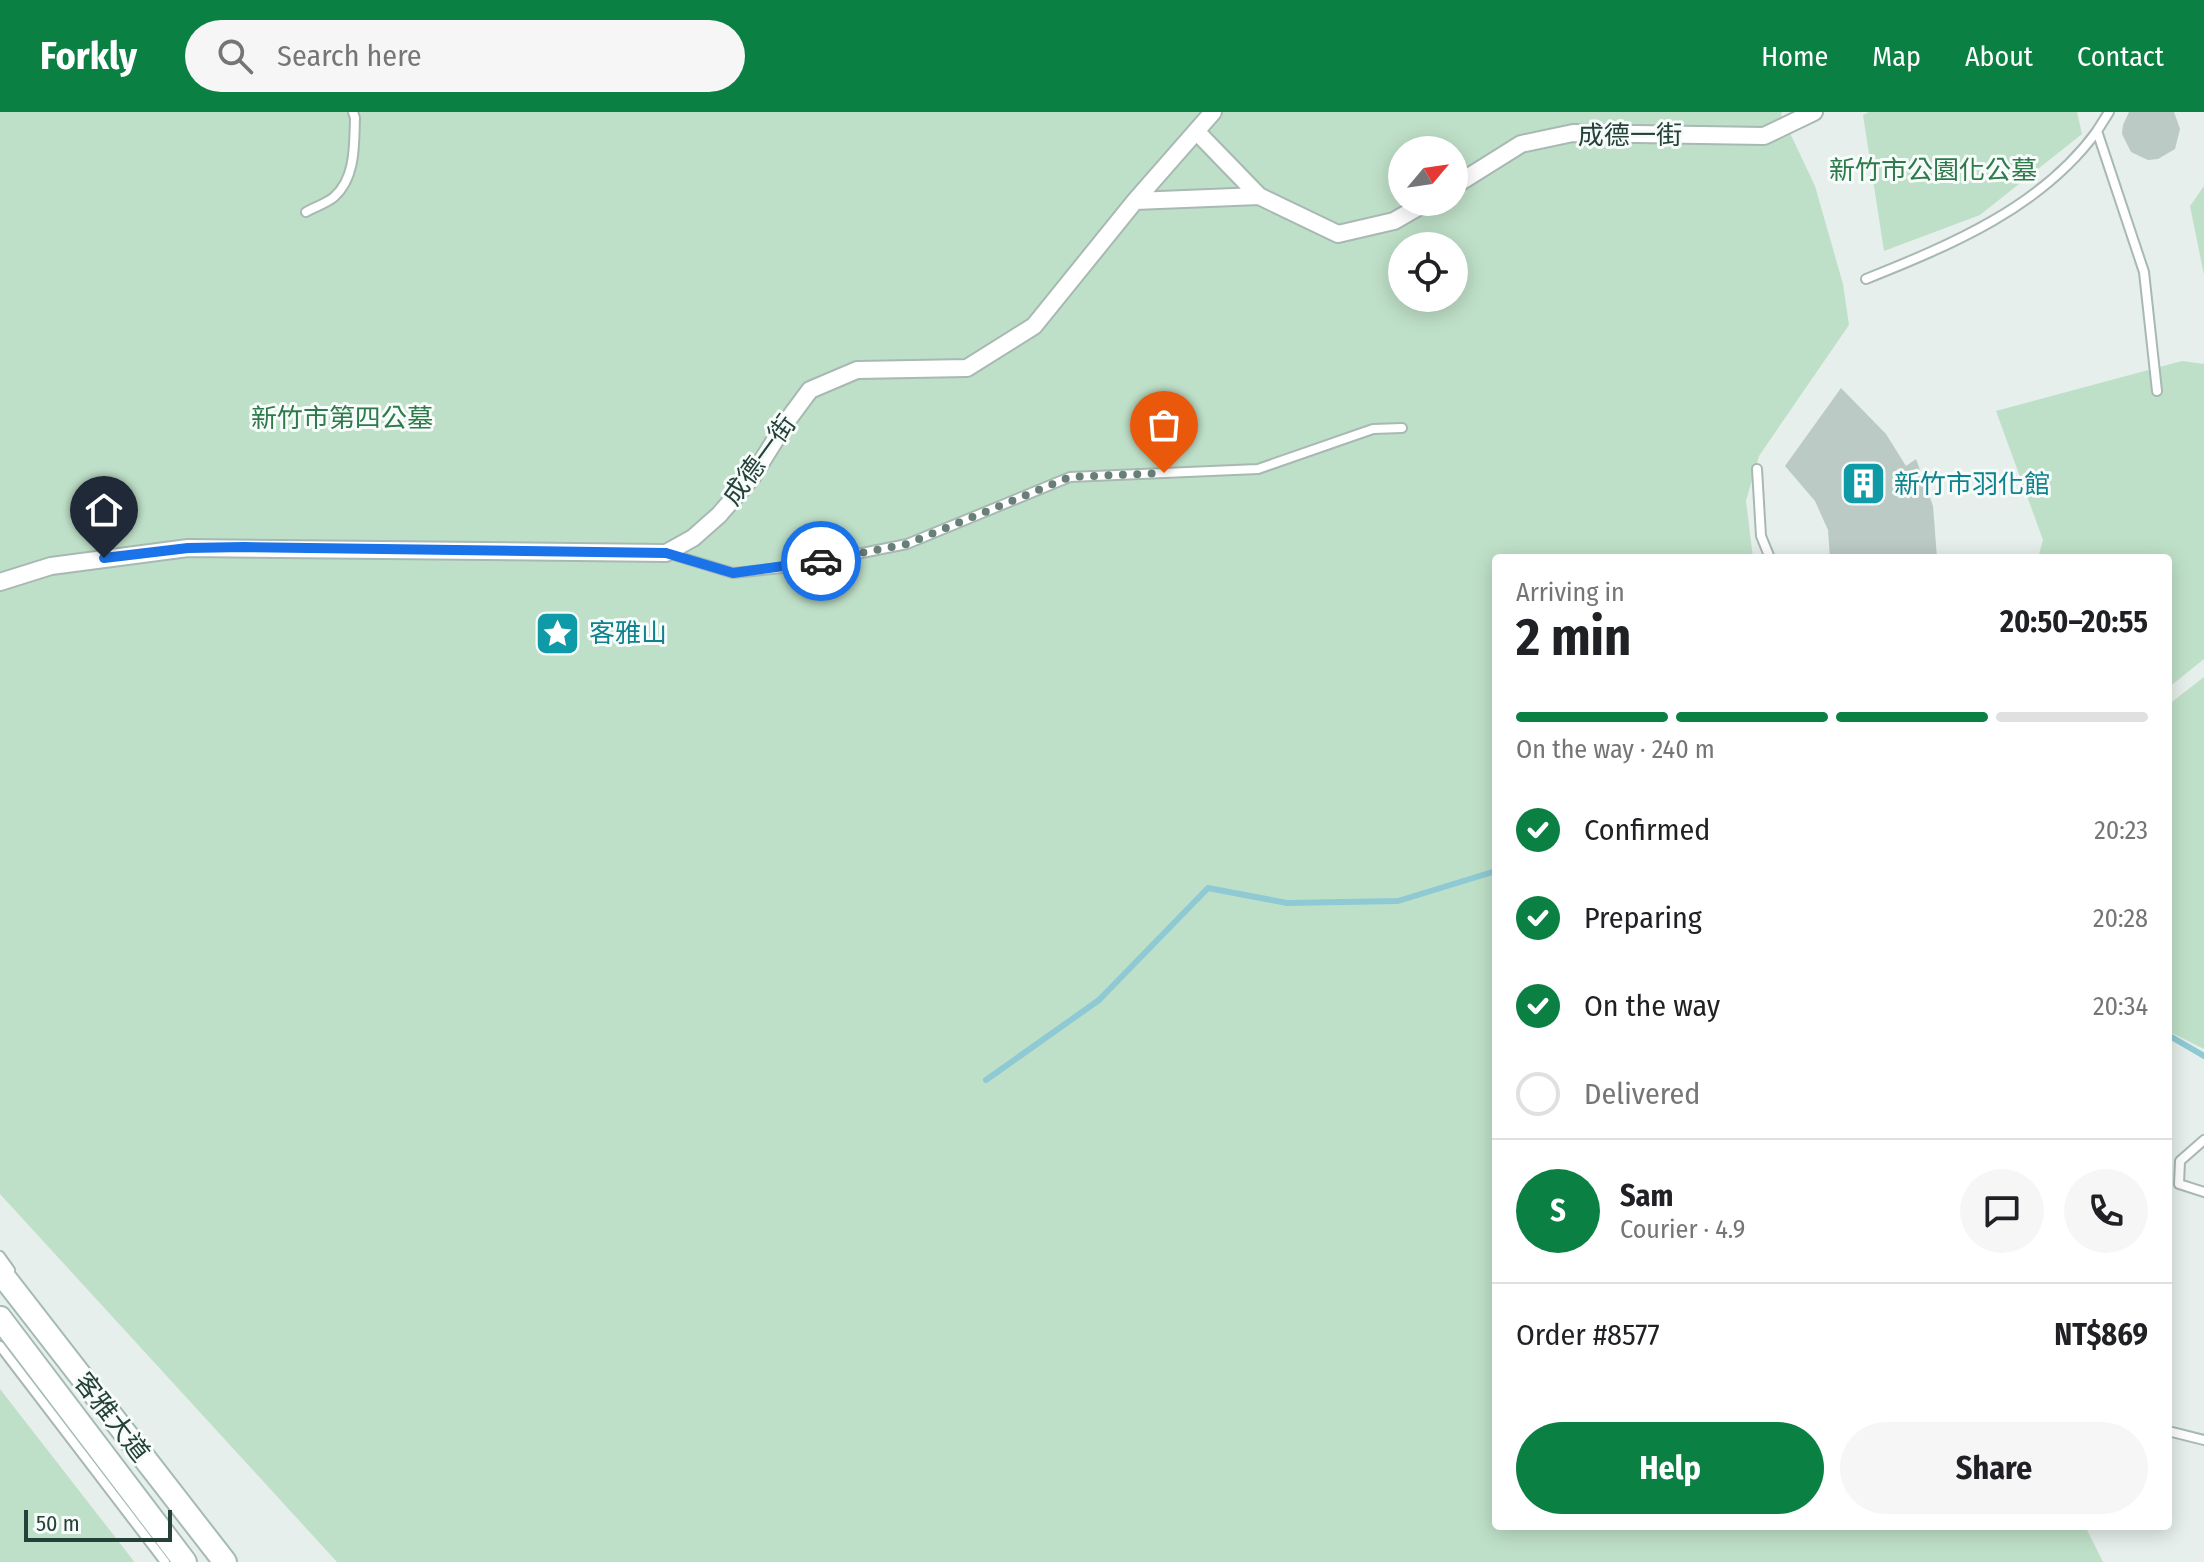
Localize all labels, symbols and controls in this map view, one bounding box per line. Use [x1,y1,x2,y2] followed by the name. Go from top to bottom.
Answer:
[185,20,745,92] search box
[40,33,137,79] text: Forkly
[213,34,257,78] icon: search
[277,38,422,74] text: Search here
[1761,40,1828,73] text: Home
[1872,40,1921,73] text: Map
[1965,40,2033,73] text: About
[2077,40,2164,73] text: Contact
[1578,120,1682,151] street label: 成德一街
[1388,136,1468,216] north arrow
[1388,136,1468,312] map controls
[1829,155,2037,186] park label: 新竹市公園化公墓
[1388,232,1468,312] button: locate
[1130,391,1198,473] pin
[251,403,433,434] park label: 新竹市第四公墓
[1142,403,1186,447] icon: bag
[716,409,803,511] street label: 成德一街
[1839,460,1887,508] building icon: 新竹市羽化館
[1894,469,2050,500] place label: 新竹市羽化館
[70,476,138,558] pin
[82,488,126,532] icon: home
[781,521,861,601] courier
[799,539,843,583] icon: car
[1516,577,1625,608] text: Arriving in
[2000,604,2148,640] text: 20:50–20:55
[1516,606,1631,669] text: 2 min
[534,609,582,657] place icon: 客雅山
[589,618,667,649] place label: 客雅山
[1516,734,1715,765] text: On the way · 240 m
[1516,808,1560,852] icon: check
[1584,812,1710,848] text: Confirmed
[2094,815,2148,846] text: 20:23
[1516,896,1560,940] icon: check
[1584,900,1702,936] text: Preparing
[2093,903,2148,934] text: 20:28
[1516,984,1560,1028] icon: check
[1584,988,1720,1024] text: On the way
[2093,991,2148,1022] text: 20:34
[1584,1076,1700,1112] text: Delivered
[1960,1169,2044,1253] button: chat
[2064,1169,2148,1253] button: phone
[1620,1178,1673,1214] text: Sam
[1550,1193,1566,1229] text: S
[1620,1214,1745,1245] text: Courier · 4.9
[1516,1317,1660,1353] text: Order #8577
[2054,1317,2148,1353] text: NT$869
[67,1367,156,1468] street label: 客雅大道
[1516,1422,1824,1514] button: Help
[1840,1422,2148,1514] button: Share
[24,1506,172,1542] scale bar
[36,1510,80,1537] text: 50 m

